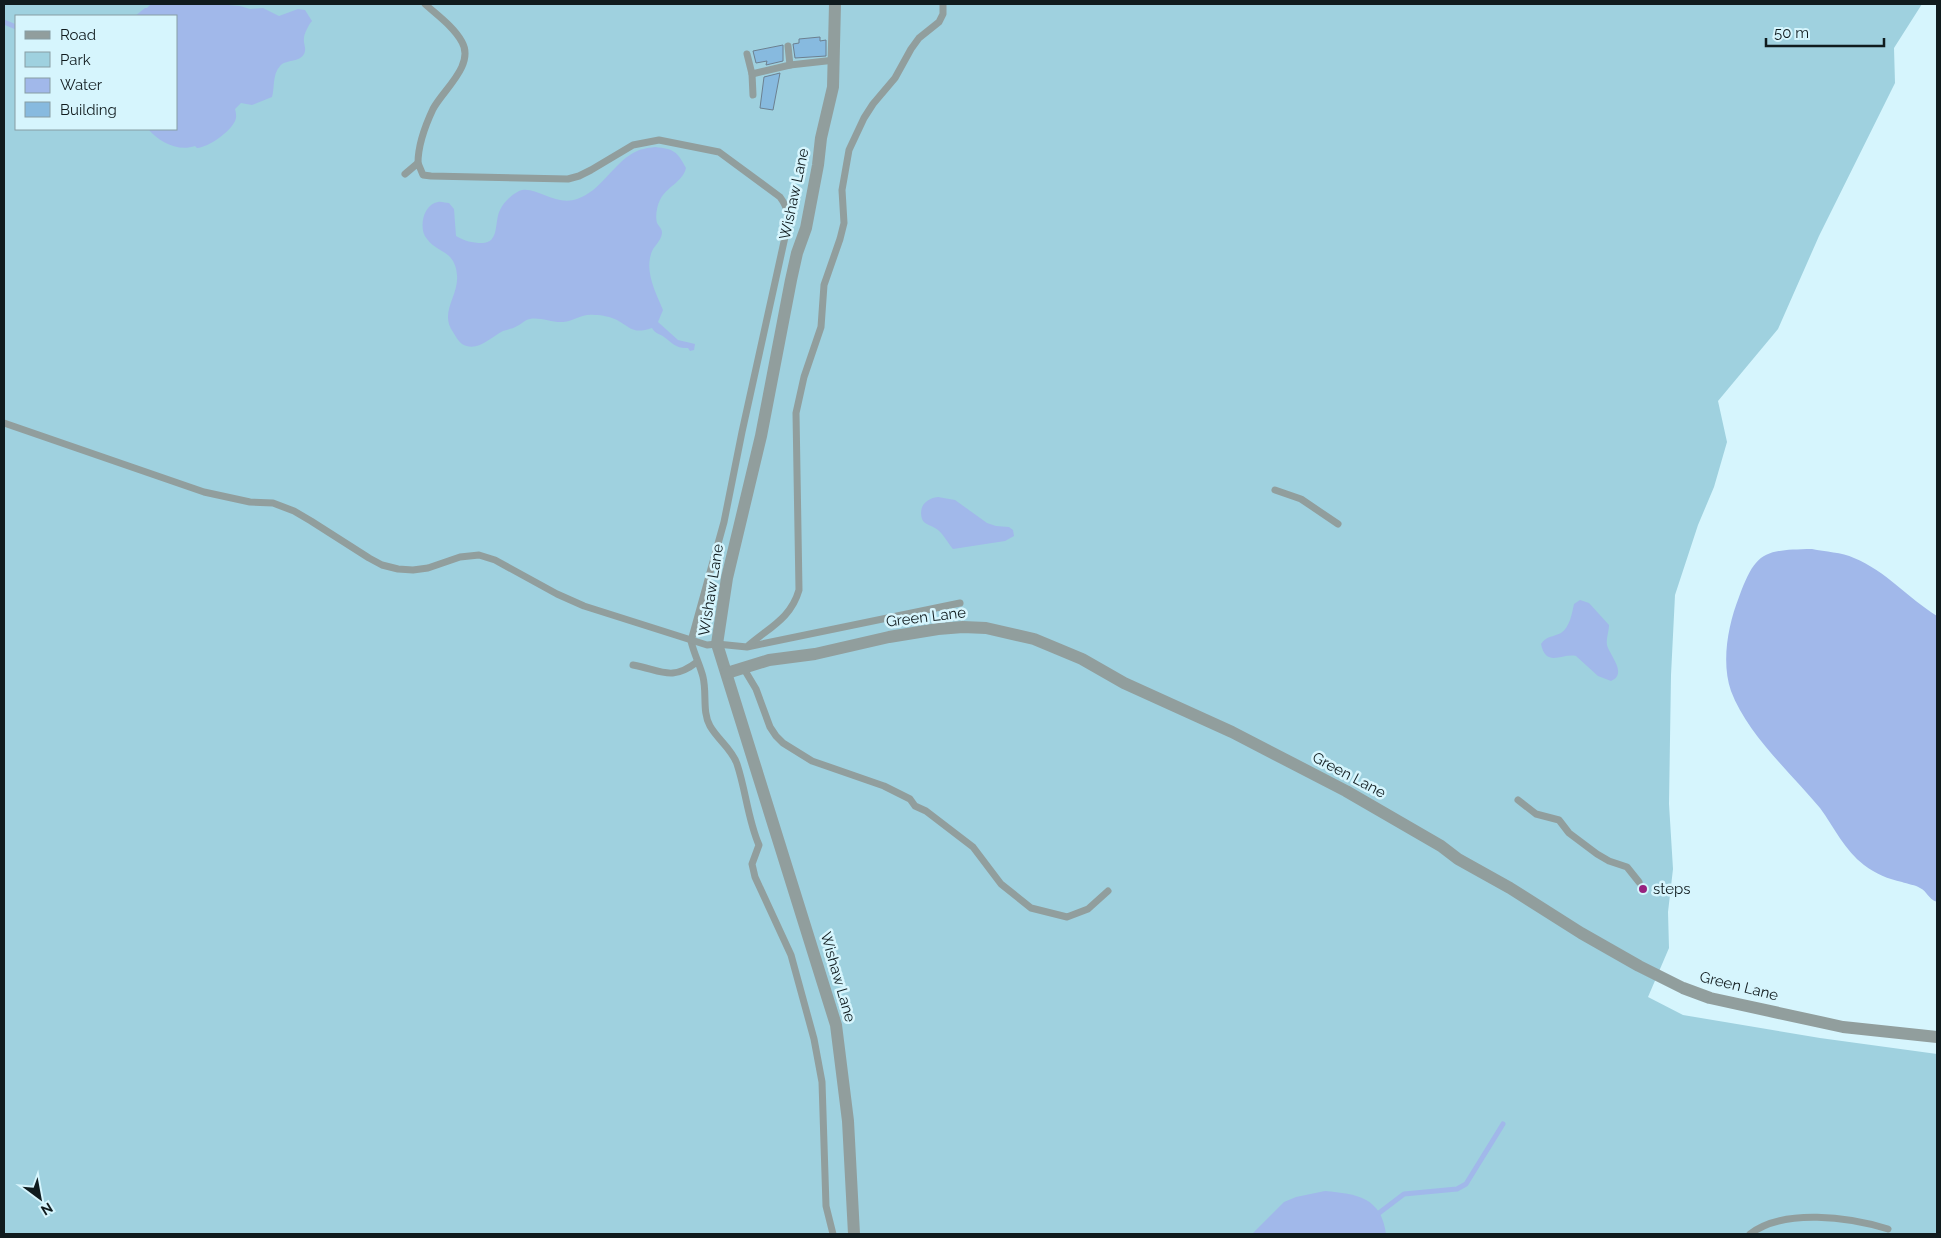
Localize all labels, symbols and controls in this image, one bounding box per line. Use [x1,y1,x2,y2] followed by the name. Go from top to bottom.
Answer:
[15,15,178,130] legend
[1766,15,1884,47] scale bar
[1774,24,1809,42] text: 50 m
[60,26,96,44] text: Road
[60,51,91,69] text: Park
[60,76,103,94] text: Water
[60,101,117,119] text: Building
[776,146,813,241] street label: Wishaw Lane
[695,542,727,637] street label: Wishaw Lane
[885,603,967,631] street label: Green Lane
[1309,748,1389,802] street label: Green Lane
[1653,880,1690,898] place label: steps
[1637,883,1649,895] marker: steps
[817,930,860,1024] street label: Wishaw Lane
[1698,968,1780,1005] street label: Green Lane
[15,1173,65,1223] north arrow
[38,1199,56,1219] text: N

